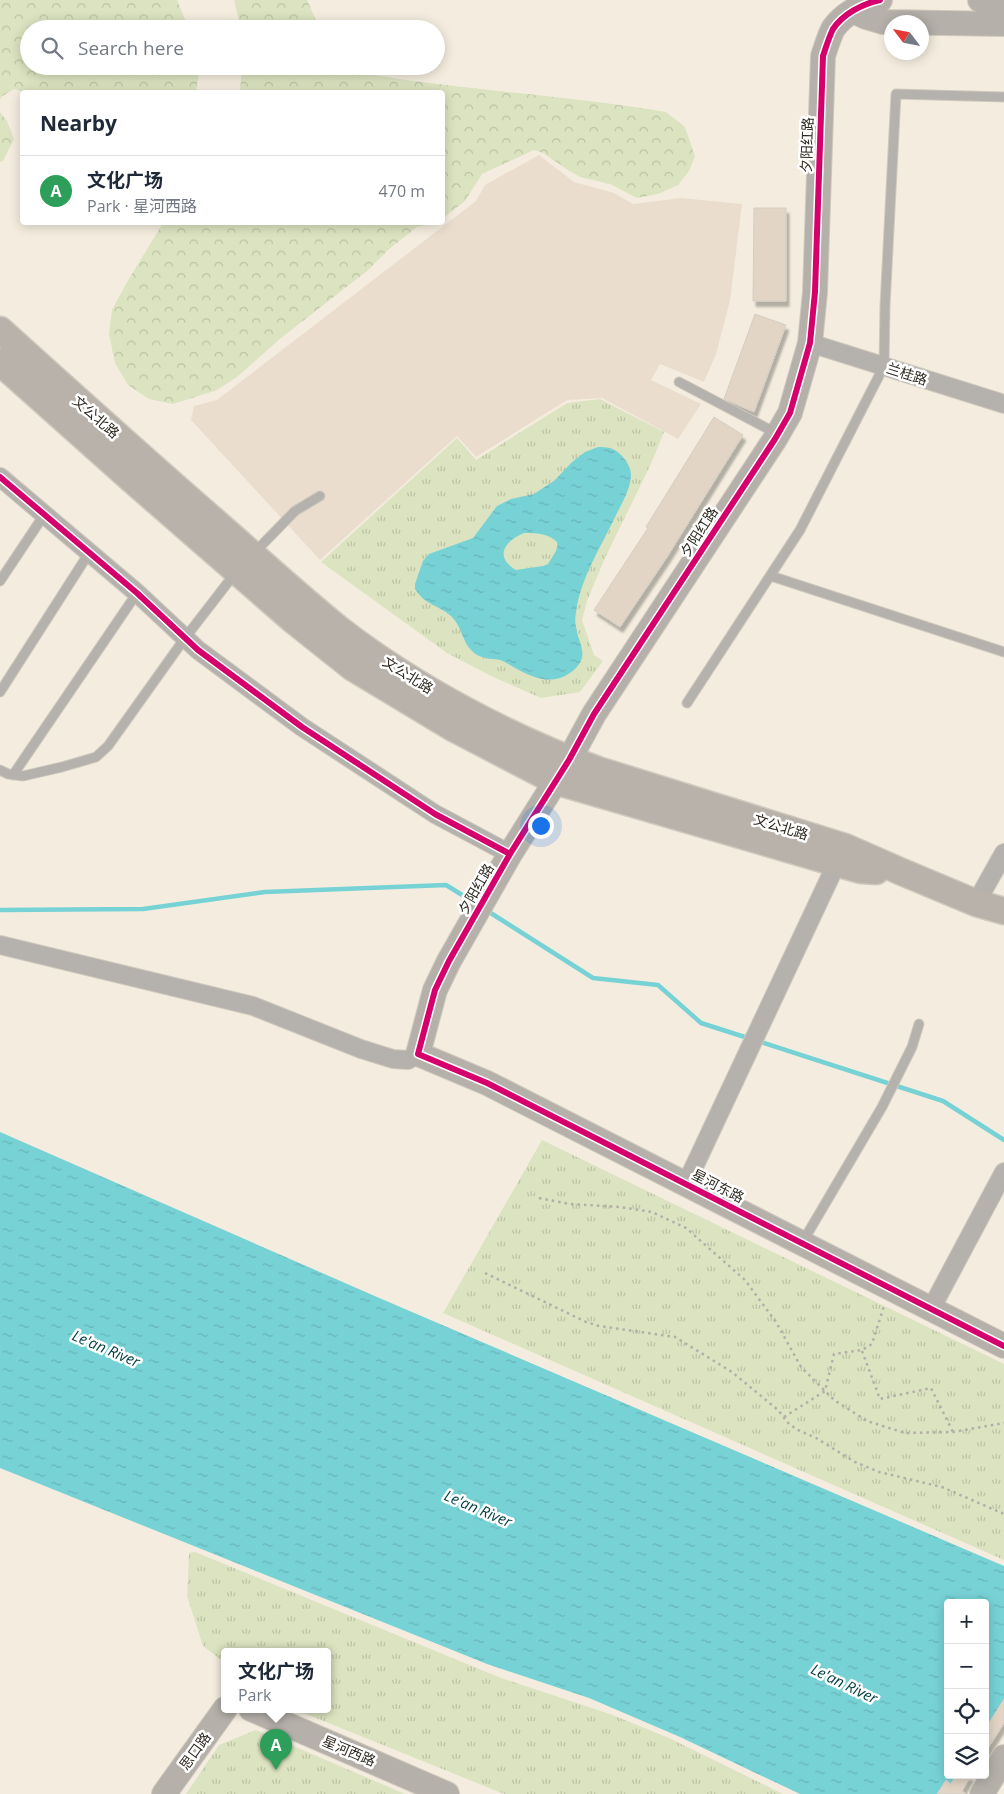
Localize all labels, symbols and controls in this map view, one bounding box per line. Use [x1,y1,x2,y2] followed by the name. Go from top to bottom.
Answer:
[884,15,929,60] north arrow
[20,20,445,75] search box
[38,34,66,62] icon: search
[78,35,184,61] text: Search here
[40,109,117,137] text: Nearby
[796,117,817,173] street label: 夕阳红路
[87,167,163,193] text: 文化广场
[50,180,62,202] text: A
[379,180,425,202] text: 470 m
[87,195,197,217] text: Park · 星河西路
[884,358,930,389] street label: 兰桂路
[69,391,124,442] street label: 文公北路
[675,503,722,560] street label: 夕阳红路
[379,652,437,697] street label: 文公北路
[752,809,811,844] street label: 文公北路
[528,813,554,839] your location
[453,860,498,918] street label: 夕阳红路
[689,1164,747,1207] street label: 星河东路
[70,1325,144,1372] water label: Le'an River
[442,1485,516,1532] water label: Le'an River
[944,1599,989,1779] map controls
[944,1599,989,1644] button: +
[944,1644,989,1689] button: −
[221,1648,331,1713] popup
[238,1658,314,1684] text: 文化广场
[808,1658,882,1708] water label: Le'an River
[238,1684,271,1706] text: Park
[944,1689,989,1734] button: locate
[175,1728,215,1773] street label: 思口路
[260,1729,292,1770] pin: A
[320,1731,379,1770] street label: 星河西路
[944,1734,989,1779] button: layers

